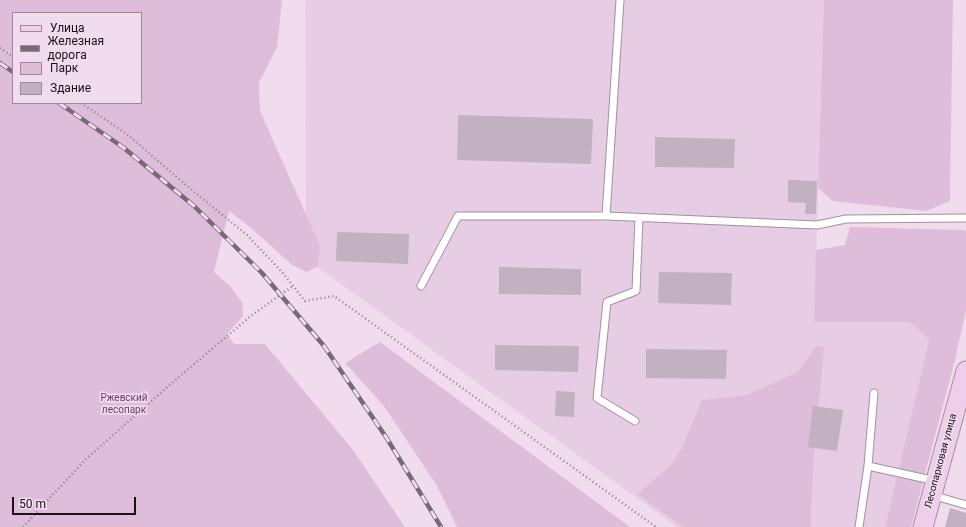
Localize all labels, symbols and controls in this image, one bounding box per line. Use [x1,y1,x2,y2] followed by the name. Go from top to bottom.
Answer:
[12,12,142,104] legend
[50,21,85,35] text: Улица
[48,34,104,62] text: Железная дорога
[50,61,78,75] text: Парк
[50,81,91,95] text: Здание
[100,392,148,416] park label: Ржевский лесопарк
[923,412,959,510] street label: Лесопарковая улица
[14,489,138,515] scale bar
[19,497,46,511] text: 50 m

